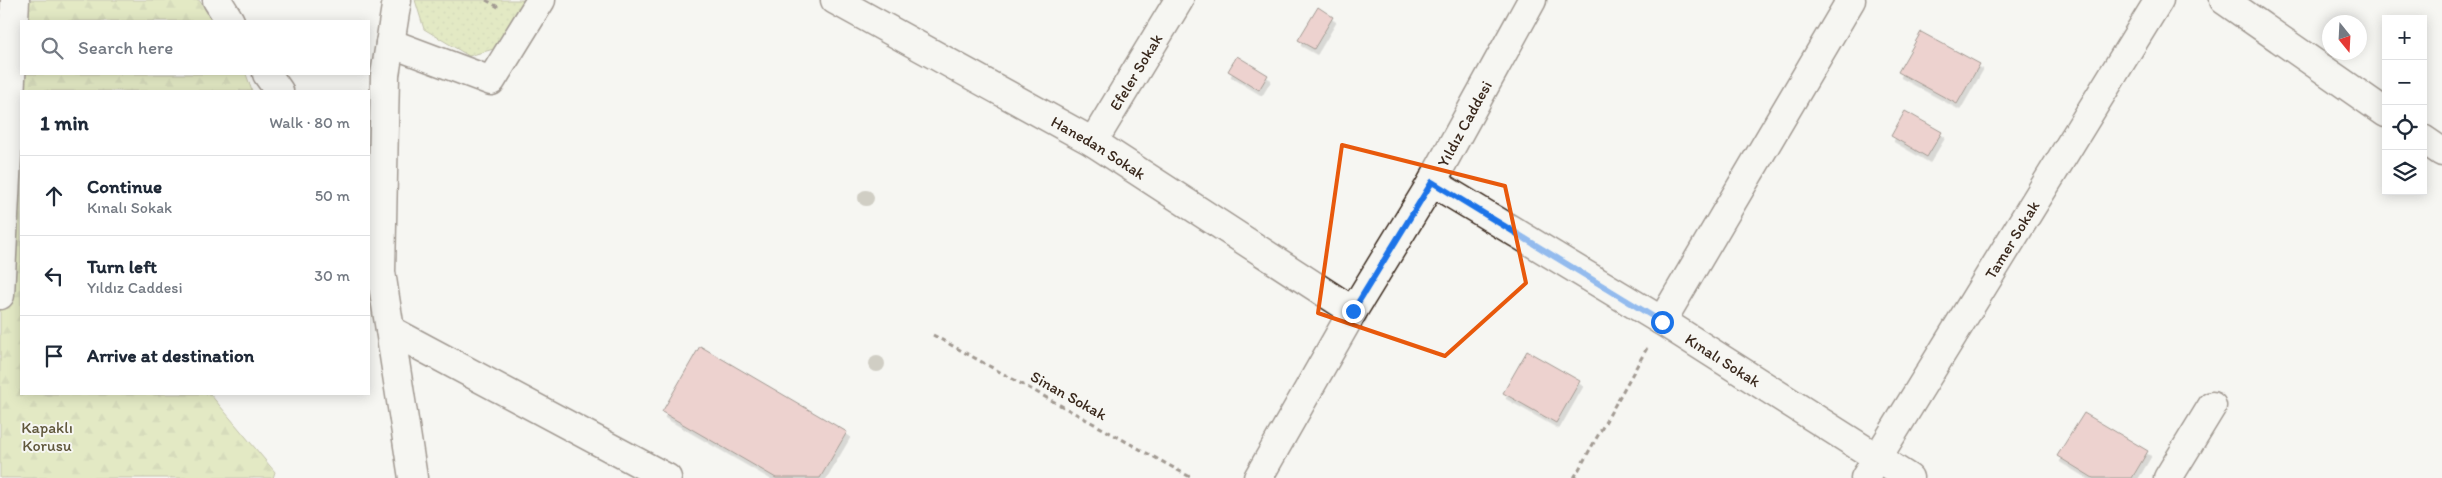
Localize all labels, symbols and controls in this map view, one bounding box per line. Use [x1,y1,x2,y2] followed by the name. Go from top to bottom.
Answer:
[2322,15,2367,60] north arrow
[2382,15,2427,195] map controls
[2382,15,2427,60] button: +
[20,20,370,75] search box
[1105,30,1166,114] street label: Efeler Sokak
[38,34,66,62] icon: search
[78,36,173,59] text: Search here
[2382,60,2427,105] button: −
[1433,77,1496,170] street label: Yıldız Caddesi
[2382,105,2427,150] button: locate
[40,110,89,135] text: 1 min
[1048,112,1149,184] street label: Hanedan Sokak
[269,113,350,132] text: Walk · 80 m
[2382,150,2427,195] button: layers
[87,175,162,198] text: Continue
[40,182,68,210] icon: ahead
[315,186,350,205] text: 50 m
[1981,196,2044,282] street label: Tamer Sokak
[87,198,172,217] text: Kınalı Sokak
[87,255,157,278] text: Turn left
[40,262,68,290] icon: left
[314,266,350,285] text: 30 m
[87,278,183,297] text: Yıldız Caddesi
[1342,300,1365,323] route end
[1651,311,1674,334] route start
[1682,329,1764,391] street label: Kınalı Sokak
[40,342,68,370] icon: arrive
[87,344,254,367] text: Arrive at destination
[1027,367,1111,424] street label: Sinan Sokak
[21,418,73,455] park label: Kapaklı Korusu

